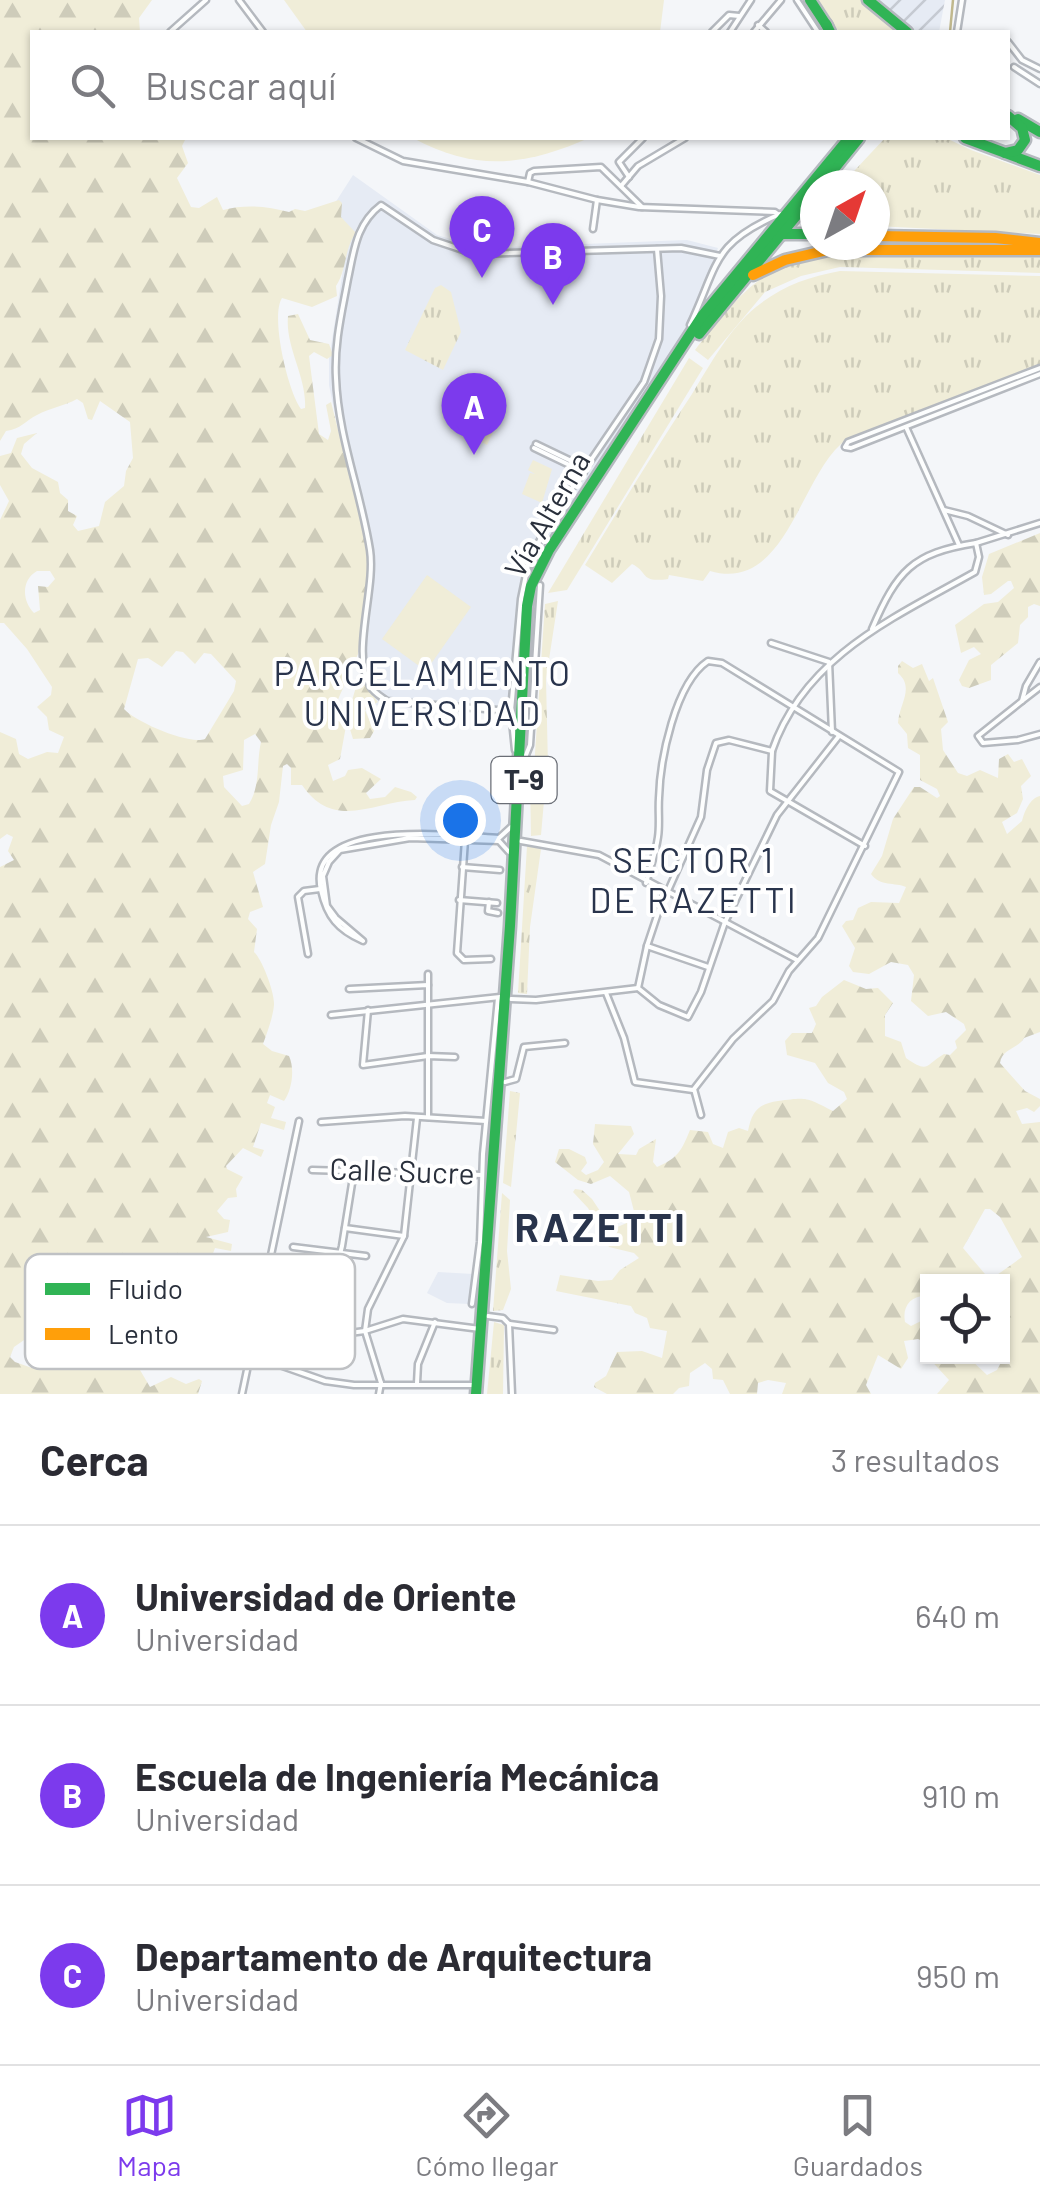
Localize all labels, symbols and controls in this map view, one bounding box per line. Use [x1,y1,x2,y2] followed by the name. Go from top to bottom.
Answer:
[30,30,1010,140] search box
[65,58,120,113] icon: search
[145,62,336,108] text: Buscar aquí
[800,170,890,260] north arrow
[450,196,514,278] pin: C
[520,222,586,305] pin: B
[442,372,506,455] pin: A
[496,445,597,583] street label: Vía Alterna
[273,651,573,733] district label: PARCELAMIENTO UNIVERSIDAD
[492,757,556,803] road number: T-9
[435,795,486,846] your location
[590,838,798,920] district label: SECTOR 1 DE RAZETTI
[329,1149,475,1191] street label: Calle Sucre
[515,1202,687,1250] district label: RAZETTI
[25,1254,355,1369] legend
[108,1271,183,1305] text: Fluido
[920,1274,1010,1364] map controls
[920,1274,1010,1364] button: locate
[108,1316,179,1350] text: Lento
[40,1434,149,1484] text: Cerca
[831,1440,1000,1478] text: 3 resultados
[135,1573,516,1619] text: Universidad de Oriente
[62,1596,83,1634] text: A
[915,1596,1000,1634] text: 640 m
[135,1619,299,1657] text: Universidad
[135,1753,659,1799] text: Escuela de Ingeniería Mecánica
[63,1776,82,1814] text: B
[922,1776,1000,1814] text: 910 m
[135,1799,299,1837] text: Universidad
[135,1933,652,1979] text: Departamento de Arquitectura
[63,1956,82,1994] text: C
[916,1956,1000,1994] text: 950 m
[135,1979,299,2017] text: Universidad
[117,2088,181,2182] tab: Mapa
[415,2088,559,2182] tab: Cómo llegar
[793,2088,923,2182] tab: Guardados

